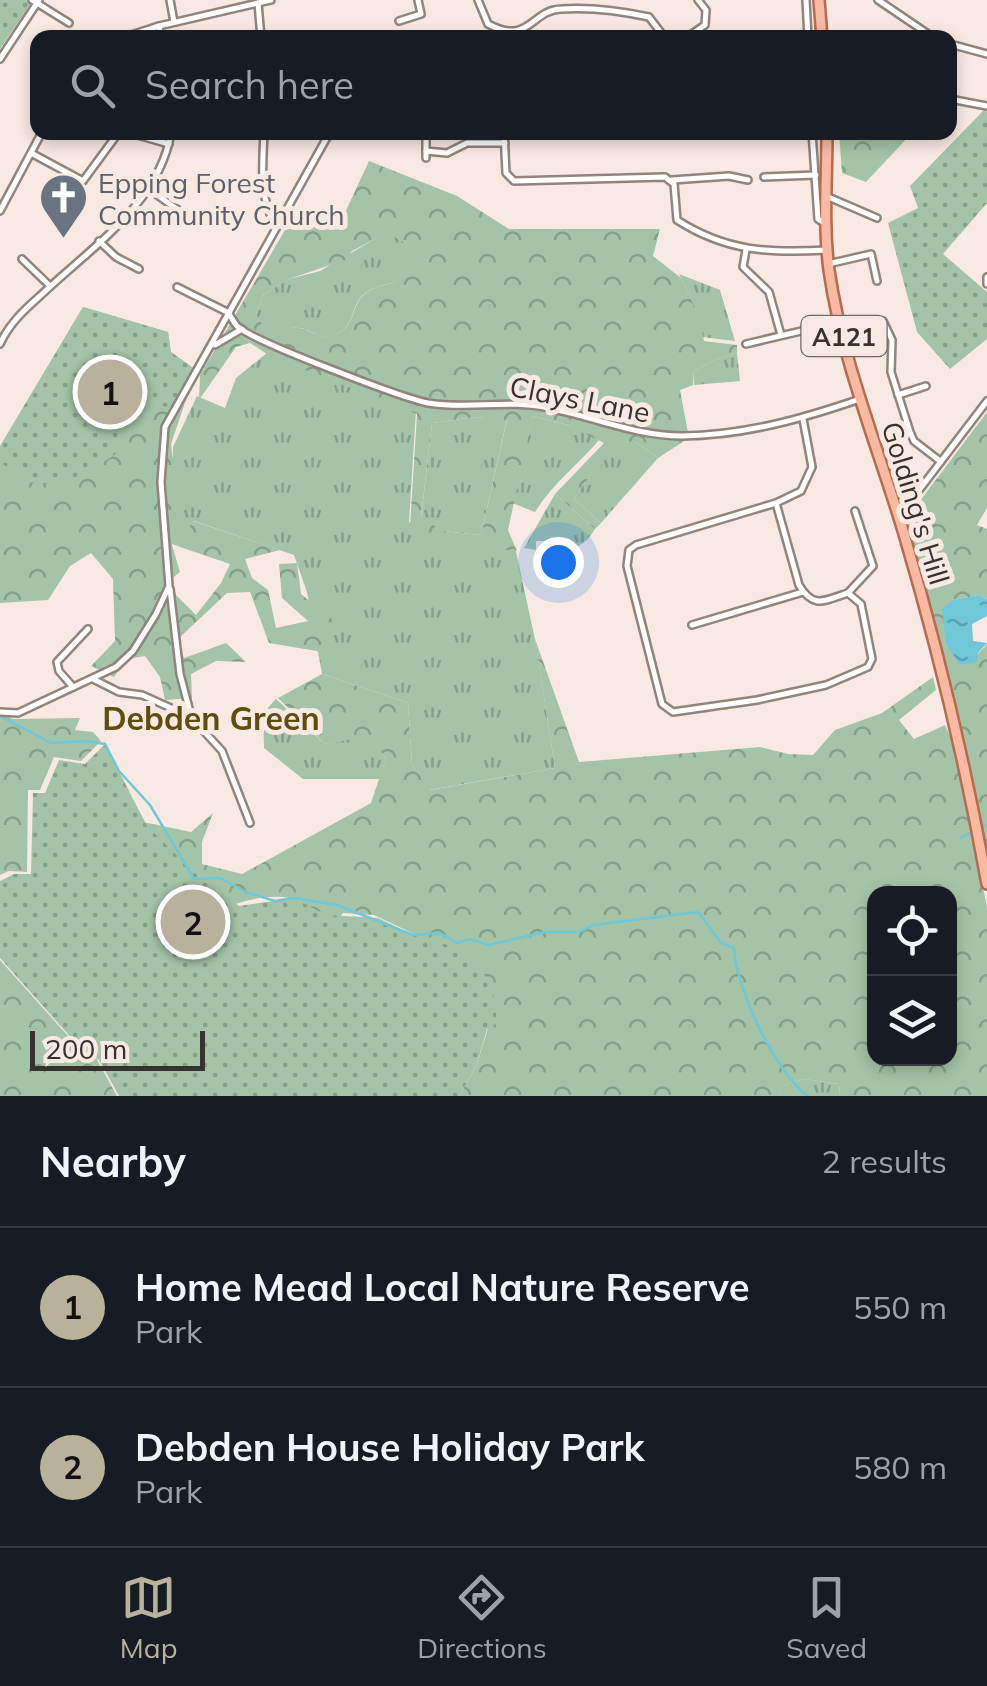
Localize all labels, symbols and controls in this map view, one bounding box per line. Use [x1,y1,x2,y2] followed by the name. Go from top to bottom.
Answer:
[30,30,957,140] search box
[65,58,120,113] icon: search
[145,61,354,109] text: Search here
[98,165,345,232] place label: Epping Forest Community Church
[37,172,89,240] church icon: Epping Forest Community Church
[802,316,886,356] road number: A121
[78,354,142,430] pin: 1
[507,368,653,430] street label: Clays Lane
[875,417,957,589] street label: Golding's Hill
[533,537,584,588] your location
[102,698,320,738] district label: Debden Green
[160,884,226,960] pin: 2
[867,886,957,1066] map controls
[867,886,957,976] button: locate
[867,976,957,1066] button: layers
[30,1026,205,1070] scale bar
[45,1031,127,1066] text: 200 m
[40,1135,186,1188] text: Nearby
[822,1141,947,1181] text: 2 results
[135,1263,749,1311] text: Home Mead Local Nature Reserve
[63,1287,82,1327] text: 1
[853,1287,947,1327] text: 550 m
[135,1311,202,1351] text: Park
[135,1423,645,1471] text: Debden House Holiday Park
[63,1447,82,1487] text: 2
[853,1447,947,1487] text: 580 m
[135,1471,202,1511] text: Park
[120,1570,177,1665] tab: Map
[417,1570,547,1665] tab: Directions
[786,1570,867,1665] tab: Saved

